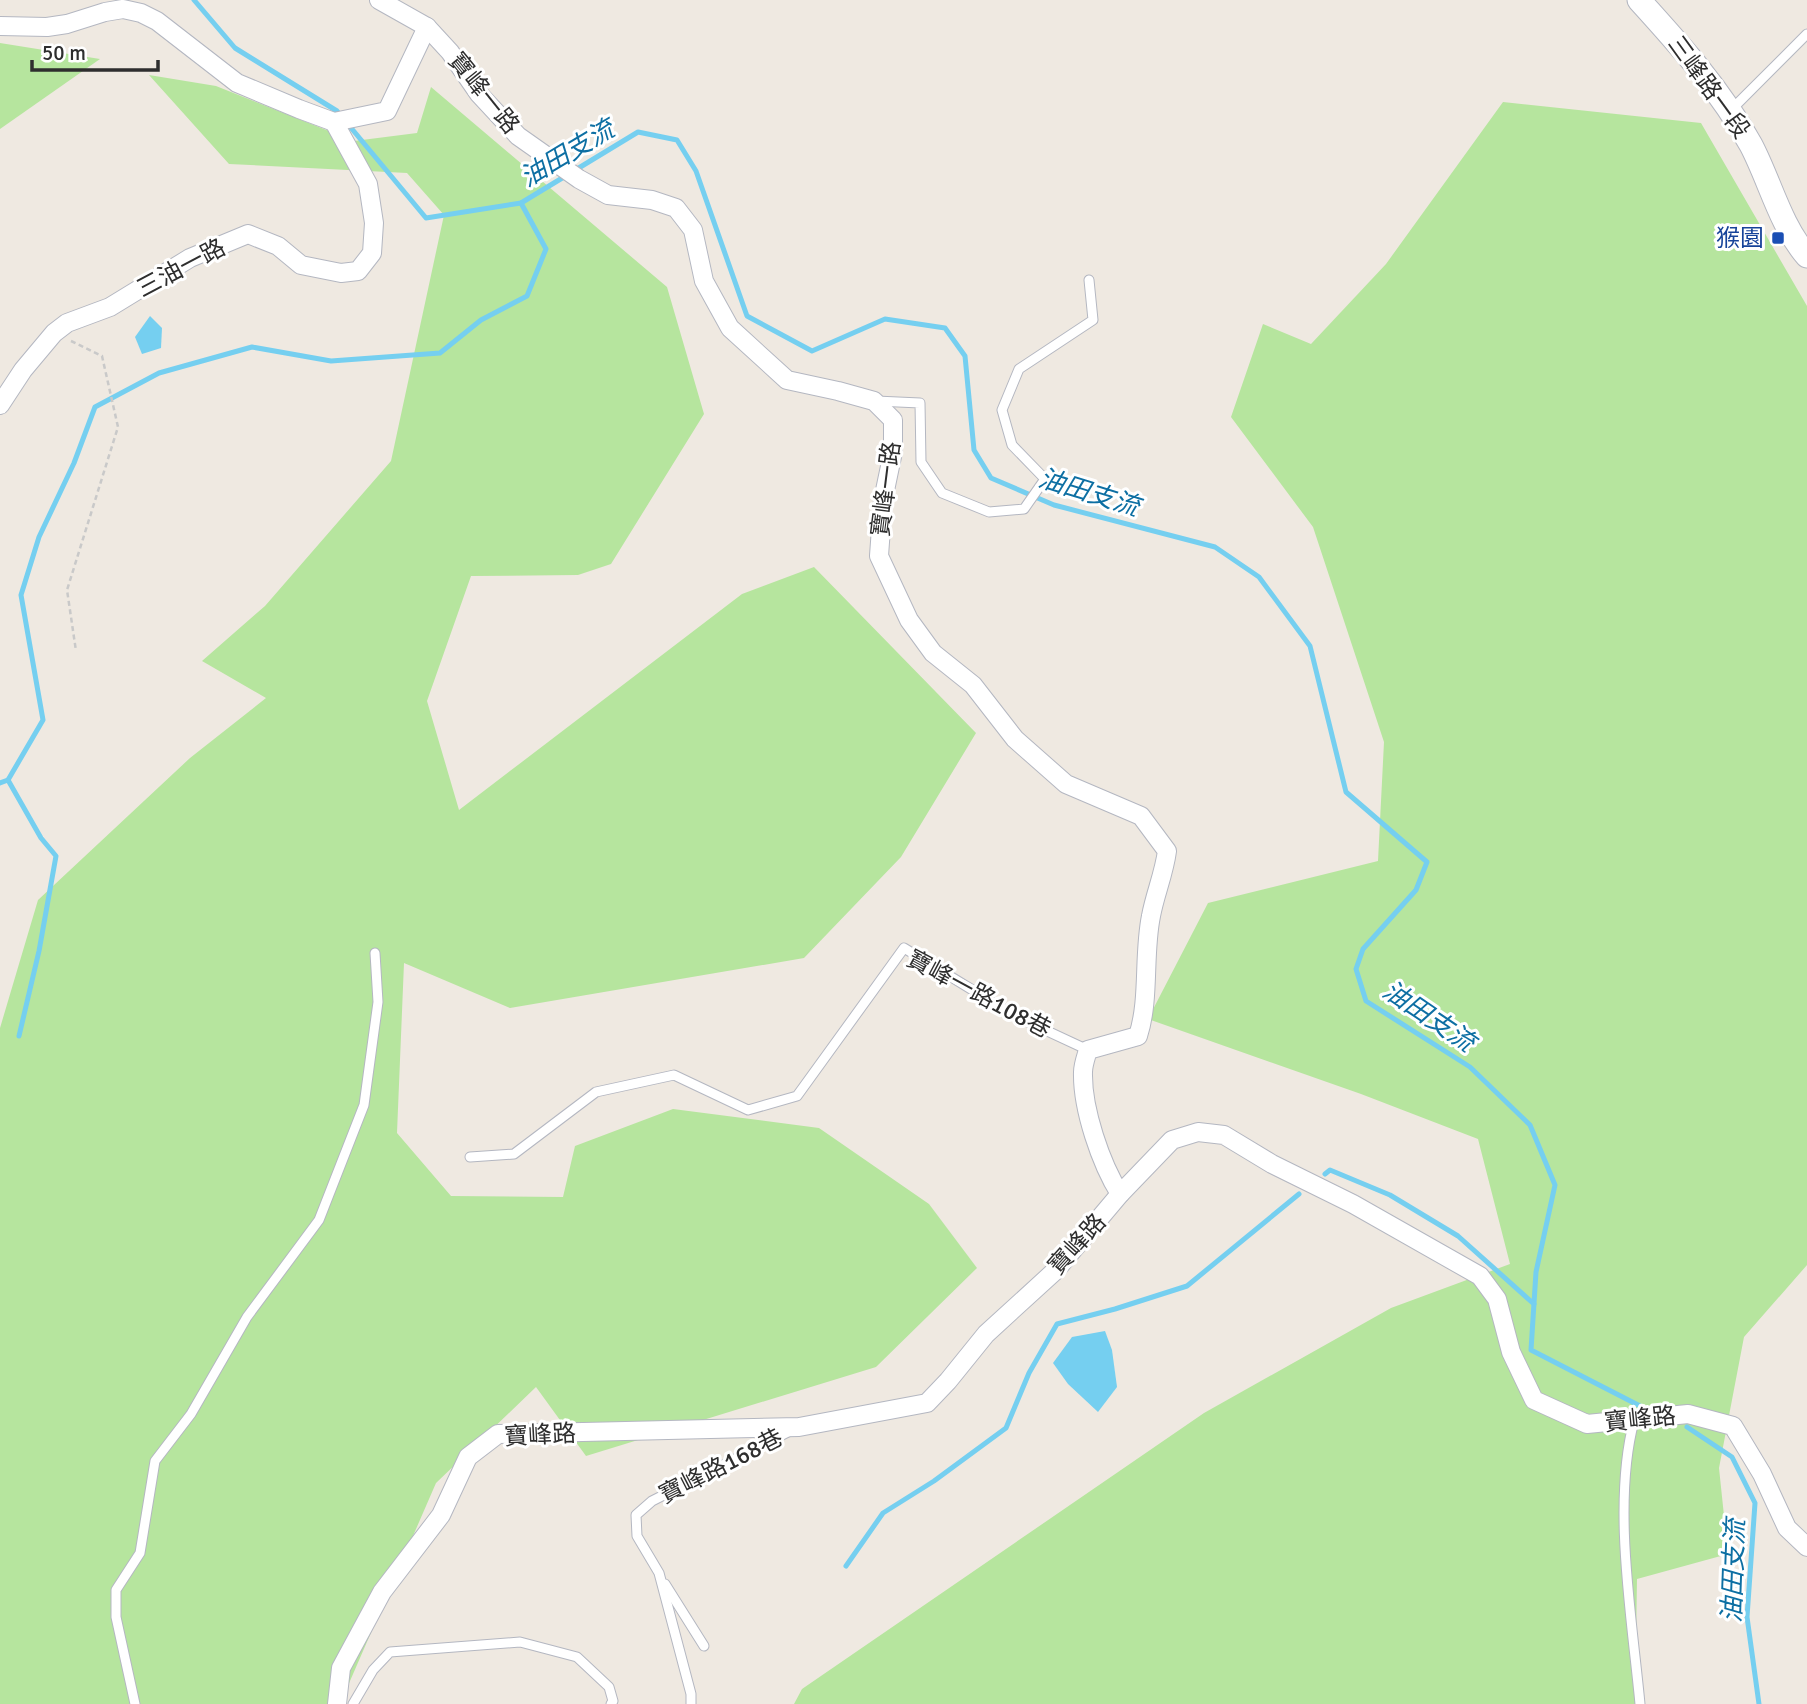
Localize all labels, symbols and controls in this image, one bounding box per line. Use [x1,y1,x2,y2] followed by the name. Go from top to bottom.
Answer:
[32,28,158,72] scale bar
[1662,30,1756,144] street label: 三峰路一段
[42,40,86,66] text: 50 m
[442,46,526,140] street label: 寶峰一路
[515,111,624,194] water label: 油田支流
[1716,223,1764,253] place label: 猴園
[1770,230,1786,246] marker: 猴園
[132,232,230,304] street label: 三油一路
[865,440,907,538] street label: 寶峰一路
[1034,462,1147,525] water label: 油田支流
[902,943,1056,1045] street label: 寶峰一路108巷
[1376,974,1484,1061] water label: 油田支流
[1042,1207,1112,1281] street label: 寶峰路
[1603,1400,1677,1438] street label: 寶峰路
[503,1418,577,1452] street label: 寶峰路
[654,1422,788,1510] street label: 寶峰路168巷
[1716,1515,1752,1624] water label: 油田支流

